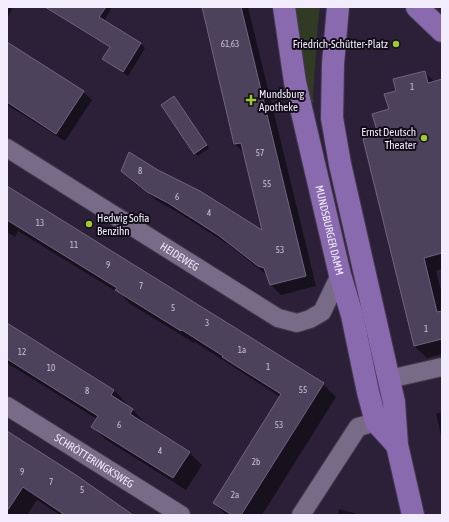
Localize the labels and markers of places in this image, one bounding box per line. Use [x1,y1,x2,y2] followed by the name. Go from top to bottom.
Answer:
[293,38,388,50] place label: Friedrich-Schütter-Platz
[391,39,401,49] marker: Friedrich-Schütter-Platz
[259,88,305,113] place label: Mundsburg Apotheke
[246,95,256,105] marker: Mundsburg Apotheke
[361,126,417,151] place label: Ernst Deutsch Theater
[419,133,429,143] marker: Ernst Deutsch Theater
[97,212,149,237] place label: Hedwig Sofia Benzihn
[84,219,94,229] marker: Hedwig Sofia Benzihn

